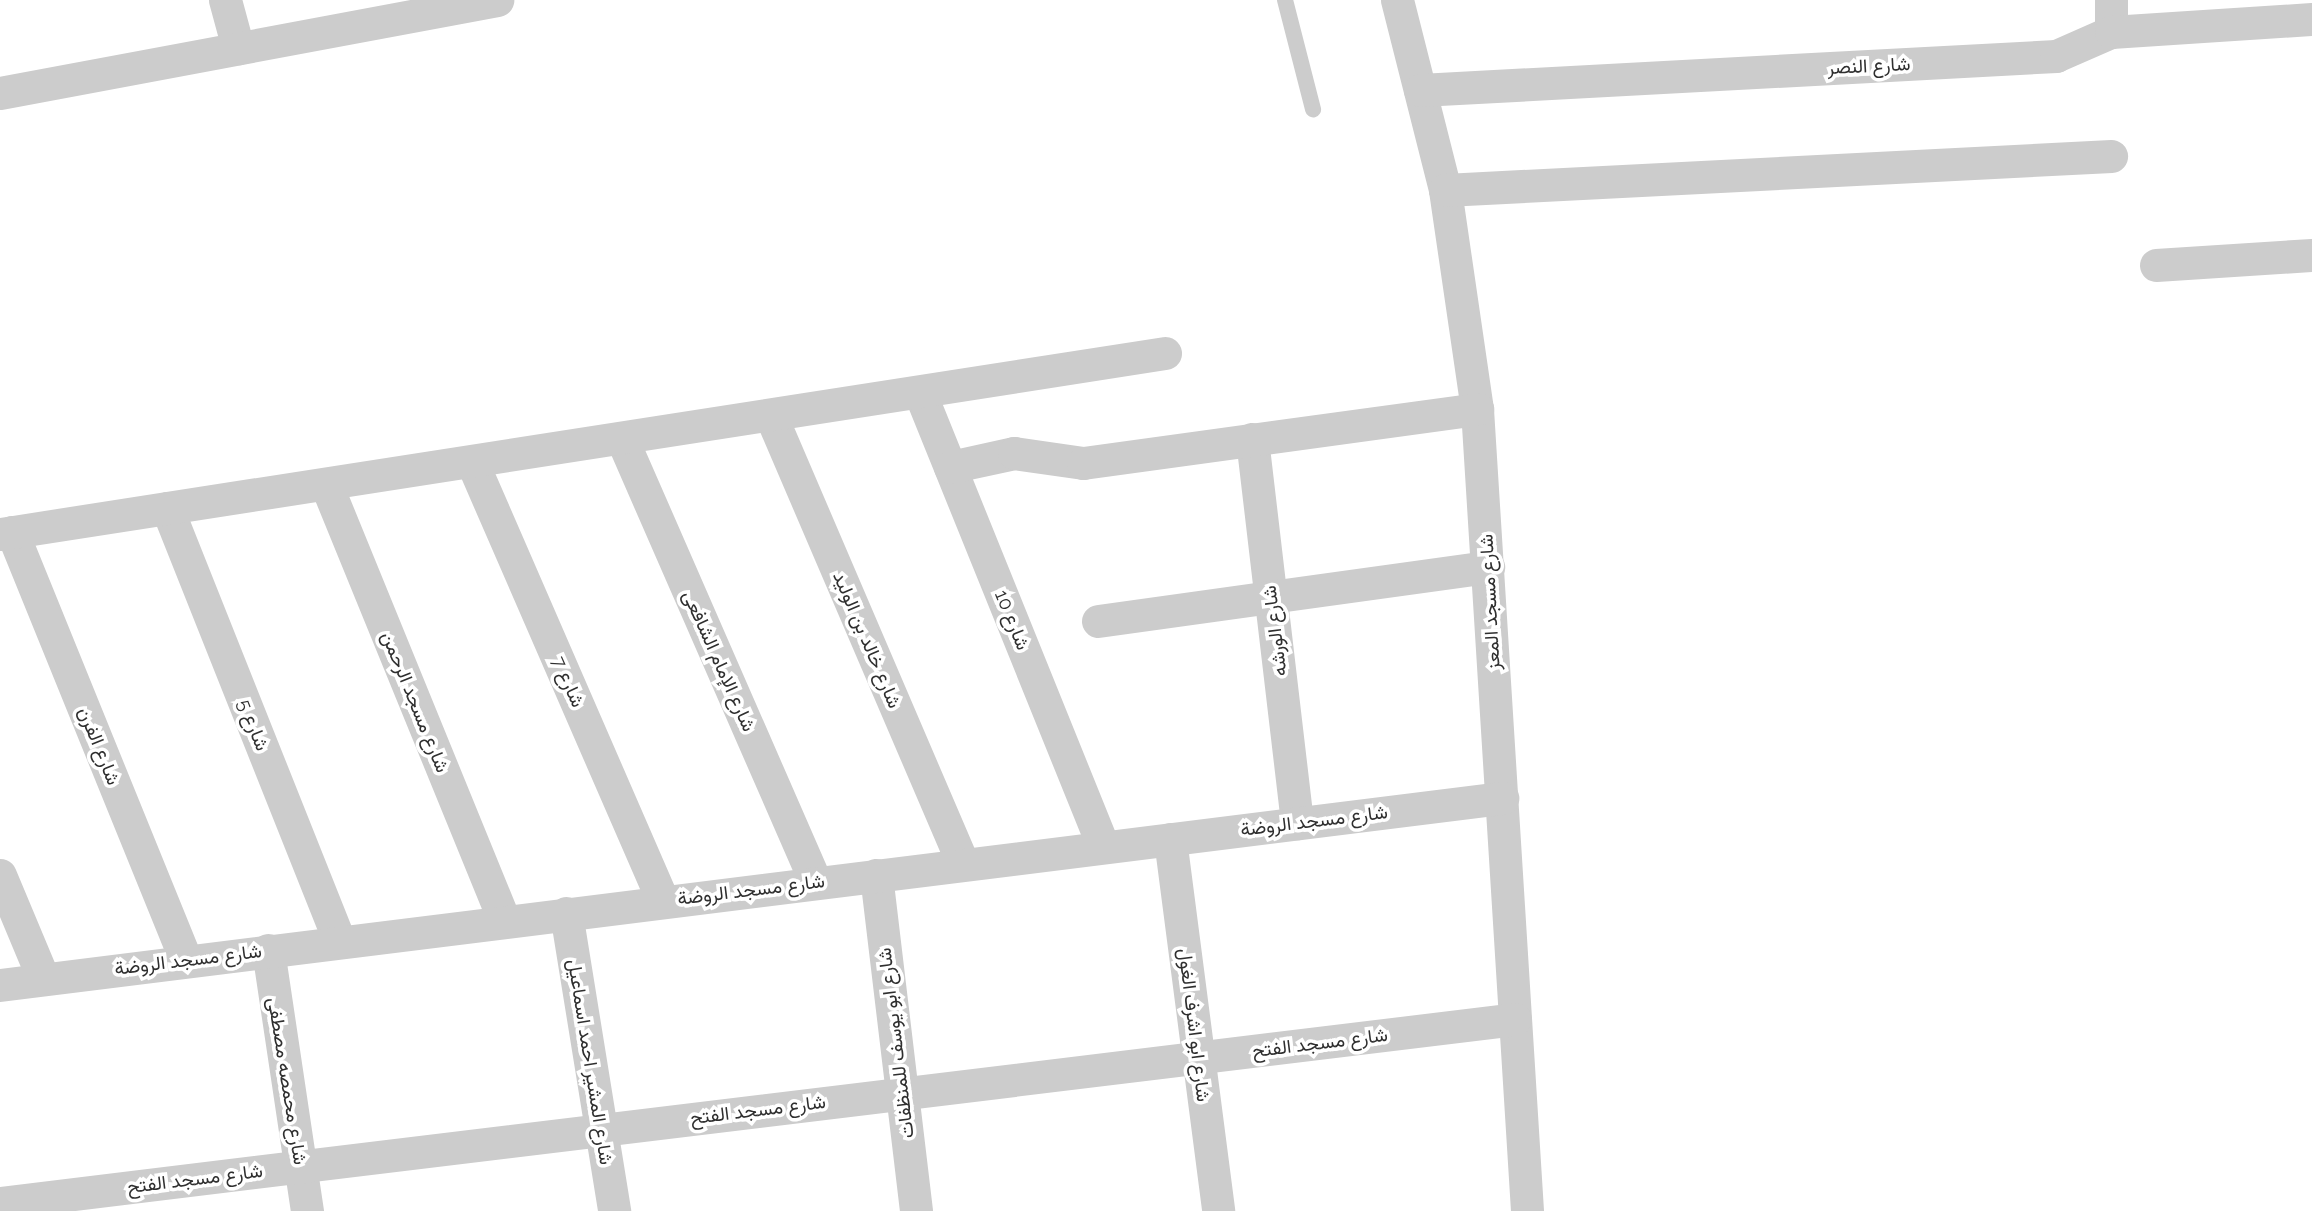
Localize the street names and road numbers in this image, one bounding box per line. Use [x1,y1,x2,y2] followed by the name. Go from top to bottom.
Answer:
[1827,52,1911,80] street label: شارع النصر
[1475,533,1505,671] street label: شارع مسجد المعز
[828,568,906,712] street label: شارع خالد بن الوليد
[1258,584,1292,678] street label: شارع الورشه
[678,587,760,735] street label: شارع الإمام الشافعى
[990,587,1034,653] street label: شارع 10
[376,628,454,776] street label: شارع مسجد الرحمن
[547,653,589,711] street label: شارع 7
[232,696,274,754] street label: شارع 5
[73,704,125,788] street label: شارع الفرن
[1239,801,1389,841] street label: شارع مسجد الروضة
[676,870,826,910] street label: شارع مسجد الروضة
[113,940,263,980] street label: شارع مسجد الروضة
[873,946,919,1140] street label: شارع ابو يوسف للمنظفات
[1173,947,1215,1103] street label: شارع ابو اشرف الغول
[562,957,618,1167] street label: شارع المشير احمد اسماعيل
[263,996,311,1166] street label: شارع محمصه مصطفى
[1251,1023,1389,1063] street label: شارع مسجد الفتح
[689,1090,827,1130] street label: شارع مسجد الفتح
[126,1159,264,1199] street label: شارع مسجد الفتح

